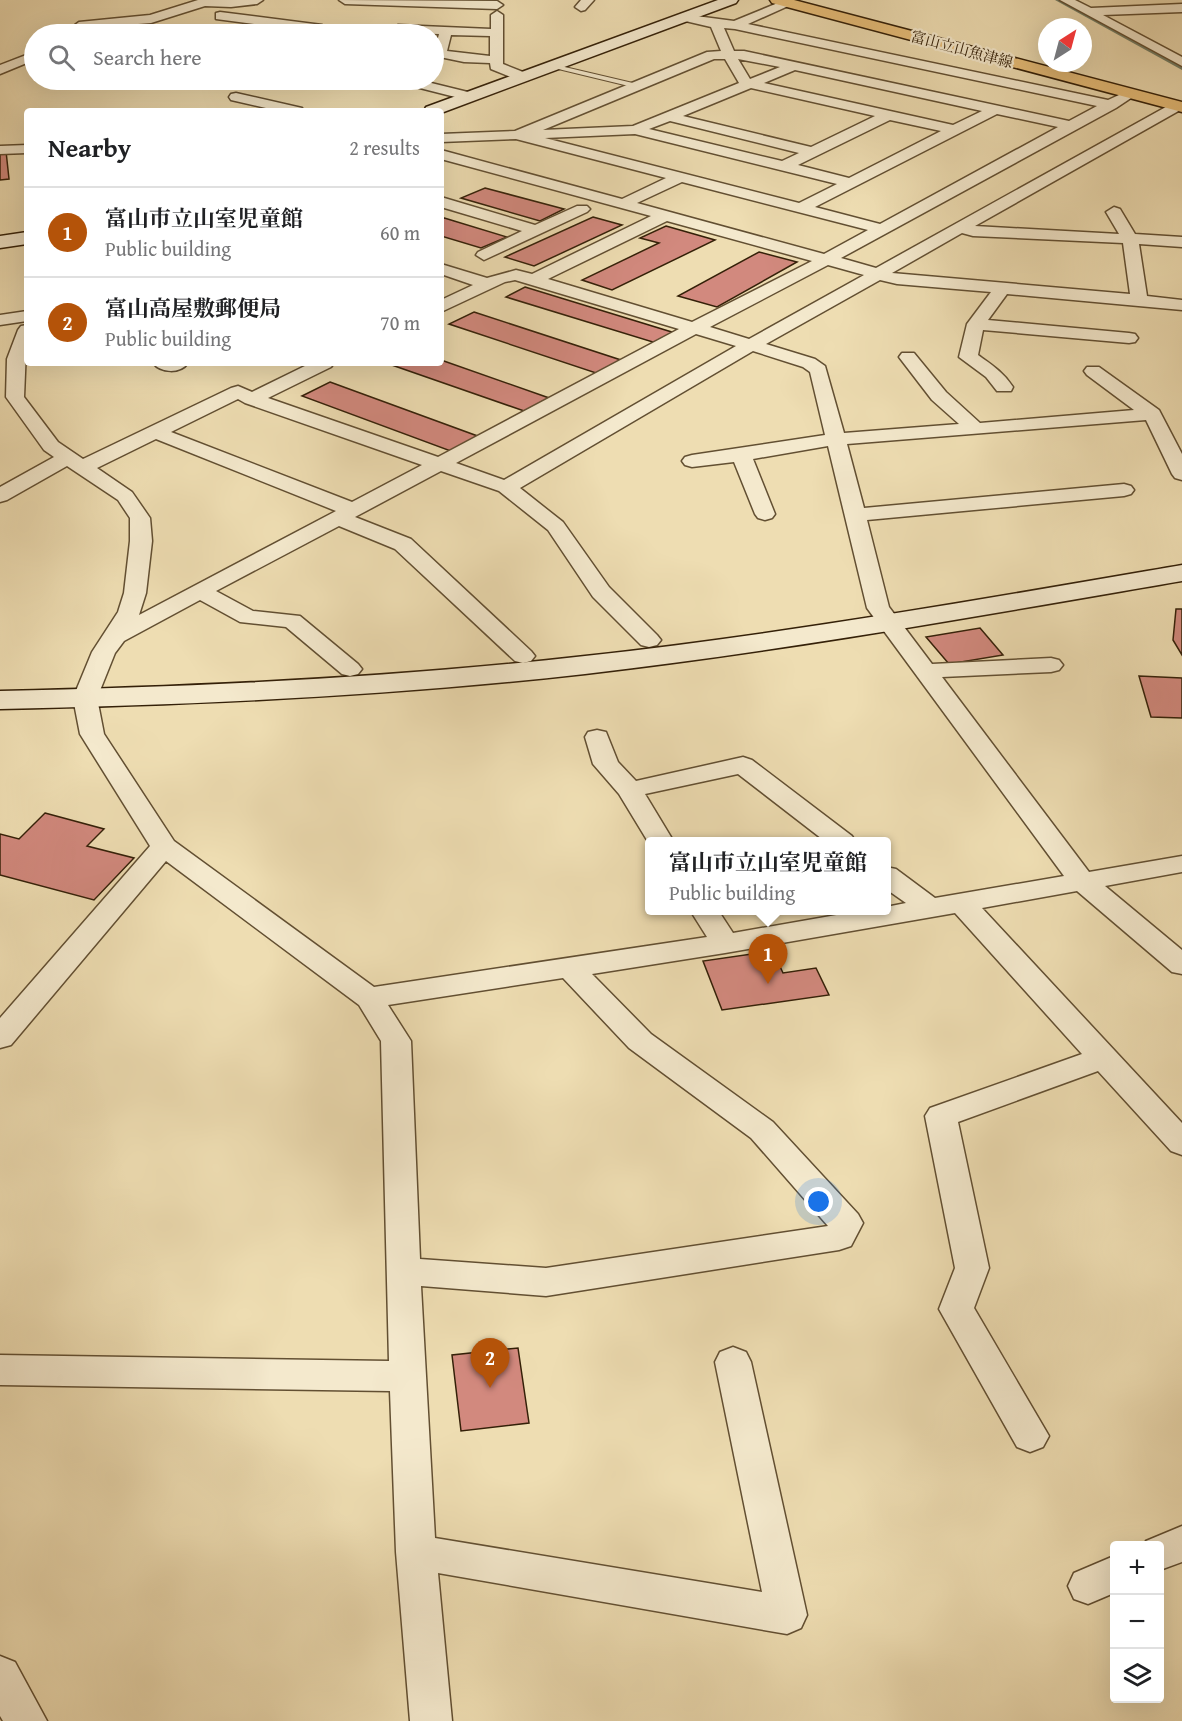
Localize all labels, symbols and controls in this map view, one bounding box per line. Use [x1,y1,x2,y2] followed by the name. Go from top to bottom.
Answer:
[1038,18,1092,72] north arrow
[24,24,444,90] search box
[909,25,1015,73] street label: 富山立山魚津線
[45,41,78,74] icon: search
[93,41,202,73] text: Search here
[48,128,131,167] text: Nearby
[349,133,420,162] text: 2 results
[105,202,303,234] text: 富山市立山室児童館
[62,218,73,247] text: 1
[380,218,420,247] text: 60 m
[105,234,231,263] text: Public building
[105,292,281,324] text: 富山高屋敷郵便局
[62,308,73,337] text: 2
[380,308,420,337] text: 70 m
[105,324,231,353] text: Public building
[645,837,891,915] popup
[669,846,867,878] text: 富山市立山室児童館
[669,878,795,907] text: Public building
[748,934,788,984] pin: 1
[804,1187,833,1216] your location
[470,1338,510,1388] pin: 2
[1110,1541,1164,1703] map controls
[1110,1541,1164,1595] button: +
[1110,1595,1164,1649] button: −
[1110,1649,1164,1703] button: layers

